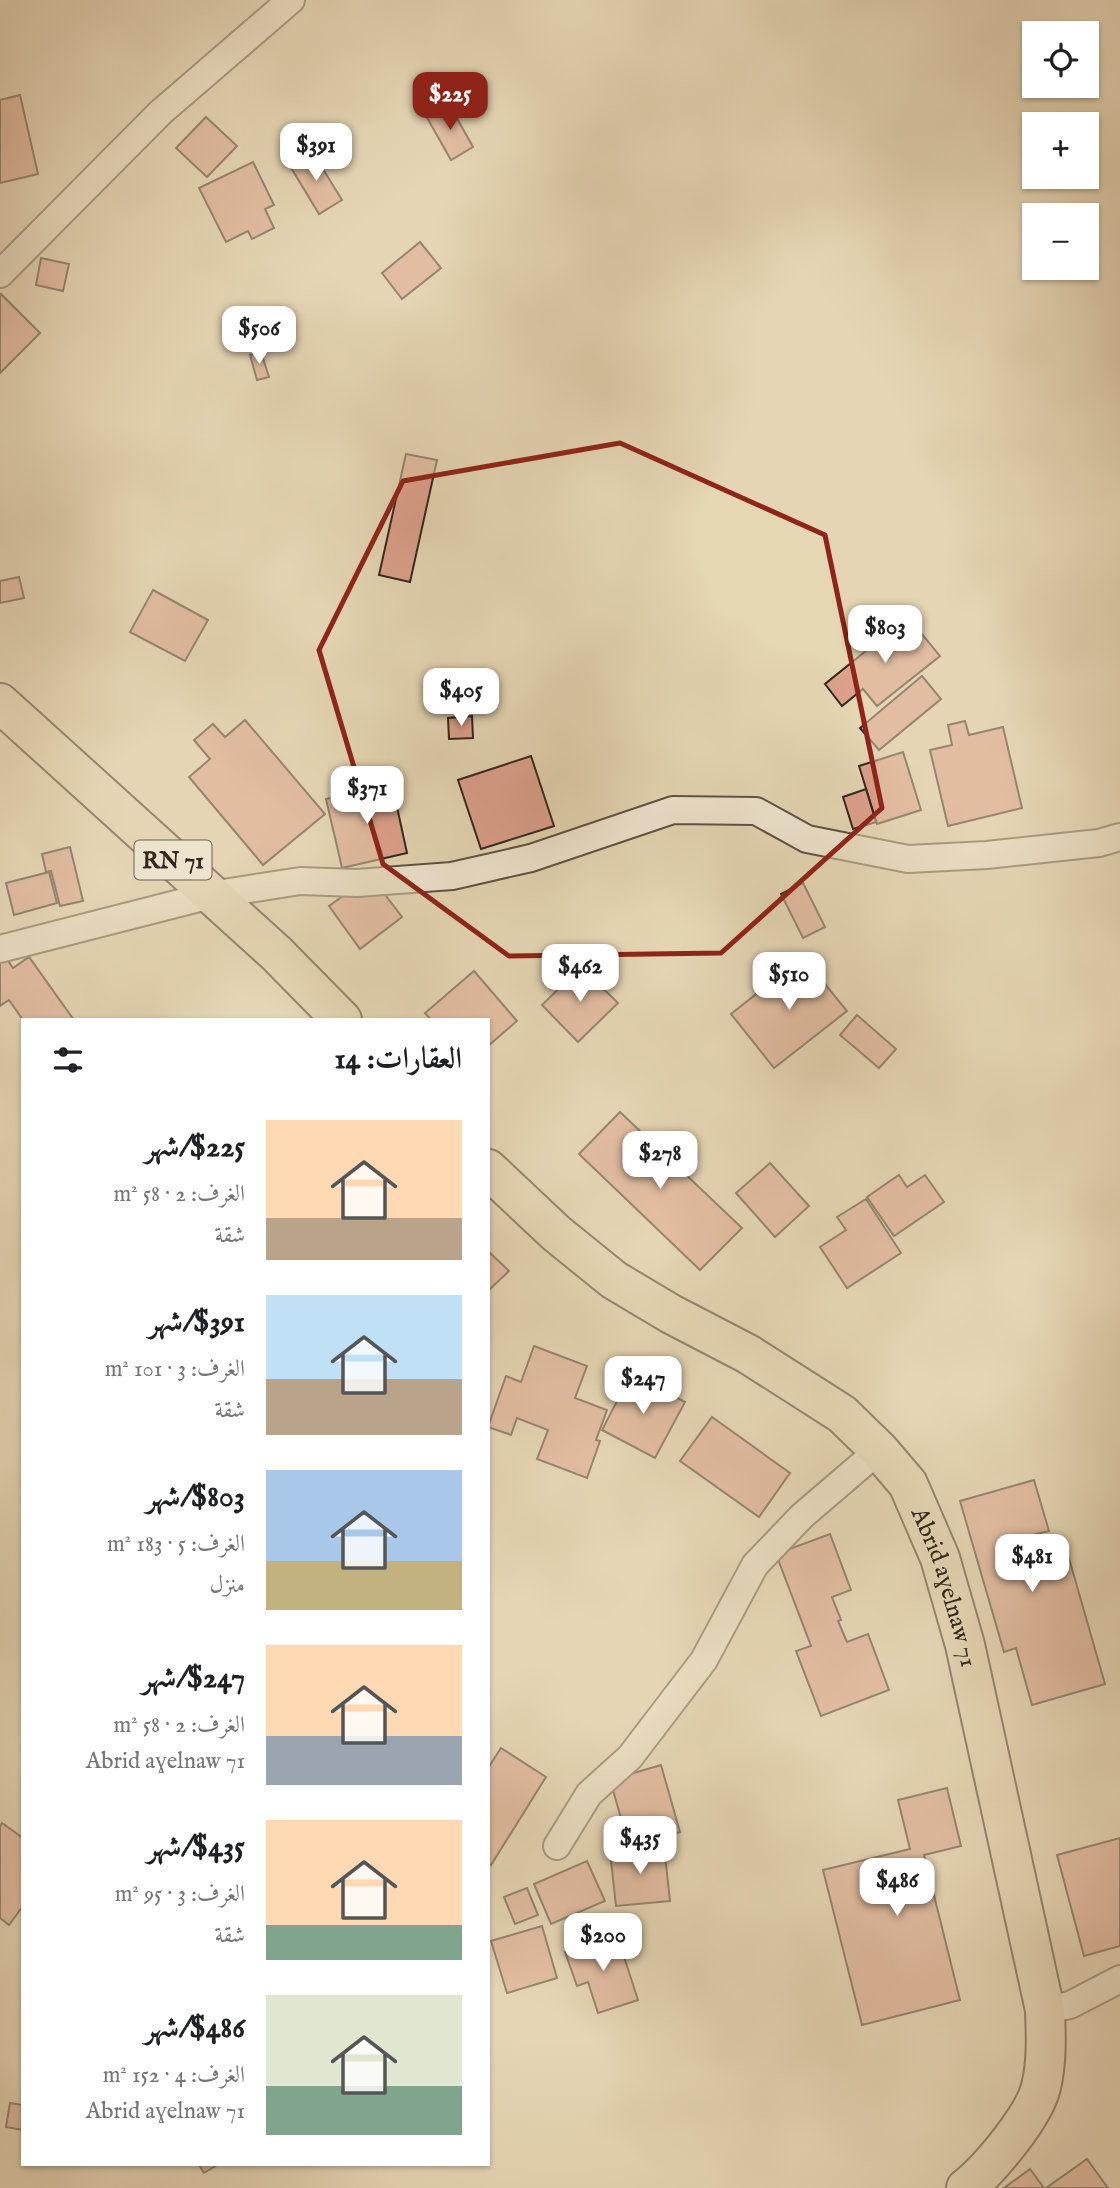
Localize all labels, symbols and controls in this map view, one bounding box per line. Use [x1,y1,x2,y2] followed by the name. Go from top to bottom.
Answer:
[1022,21,1099,280] map controls
[1022,21,1099,98] button: locate
[409,72,491,132] pin: $225
[429,80,471,109] text: $225
[1022,112,1099,189] button: +
[275,124,357,183] pin: $391
[296,131,336,160] text: $391
[1022,203,1099,280] button: −
[218,306,300,366] pin: $506
[238,314,280,343] text: $506
[844,606,926,665] pin: $803
[864,613,906,642] text: $803
[420,668,502,728] pin: $405
[439,676,483,705] text: $405
[326,766,408,826] pin: $371
[347,774,387,803] text: $371
[134,840,212,880] road number: RN 71
[539,944,621,1004] pin: $462
[558,952,602,981] text: $462
[748,953,830,1012] pin: $510
[769,960,809,989] text: $510
[49,1041,87,1079] icon: filters
[334,1041,462,1079] text: العقارات: 14
[145,1129,245,1167] text: $225/شهر
[619,1132,701,1191] pin: $278
[638,1139,682,1168] text: $278
[322,1148,406,1232] icon: home
[113,1180,245,1209] text: الغرف: 2 · 58 m²
[215,1221,245,1250] text: شقة
[148,1304,245,1342] text: $391/شهر
[322,1323,406,1407] icon: home
[105,1355,245,1384] text: الغرف: 3 · 101 m²
[602,1356,684,1416] pin: $247
[621,1364,665,1393] text: $247
[215,1396,245,1425] text: شقة
[146,1479,245,1517] text: $803/شهر
[322,1498,406,1582] icon: home
[903,1502,983,1670] street label: Abrid aɣelnaw 71
[107,1530,245,1559] text: الغرف: 5 · 183 m²
[991,1534,1073,1594] pin: $481
[1011,1542,1053,1571] text: $481
[210,1571,245,1600] text: منزل
[142,1660,245,1698] text: $247/شهر
[322,1673,406,1757] icon: home
[113,1711,245,1740] text: الغرف: 2 · 58 m²
[86,1747,245,1776] text: Abrid aɣelnaw 71
[599,1816,681,1876] pin: $435
[620,1824,660,1853] text: $435
[147,1829,245,1867] text: $435/شهر
[322,1848,406,1932] icon: home
[856,1858,938,1918] pin: $486
[876,1866,918,1895] text: $486
[115,1880,245,1909] text: الغرف: 3 · 95 m²
[562,1913,644,1973] pin: $200
[215,1921,245,1950] text: شقة
[580,1921,626,1950] text: $200
[145,2010,245,2048] text: $486/شهر
[322,2023,406,2107] icon: home
[103,2061,245,2090] text: الغرف: 4 · 152 m²
[86,2097,245,2126] text: Abrid aɣelnaw 71

